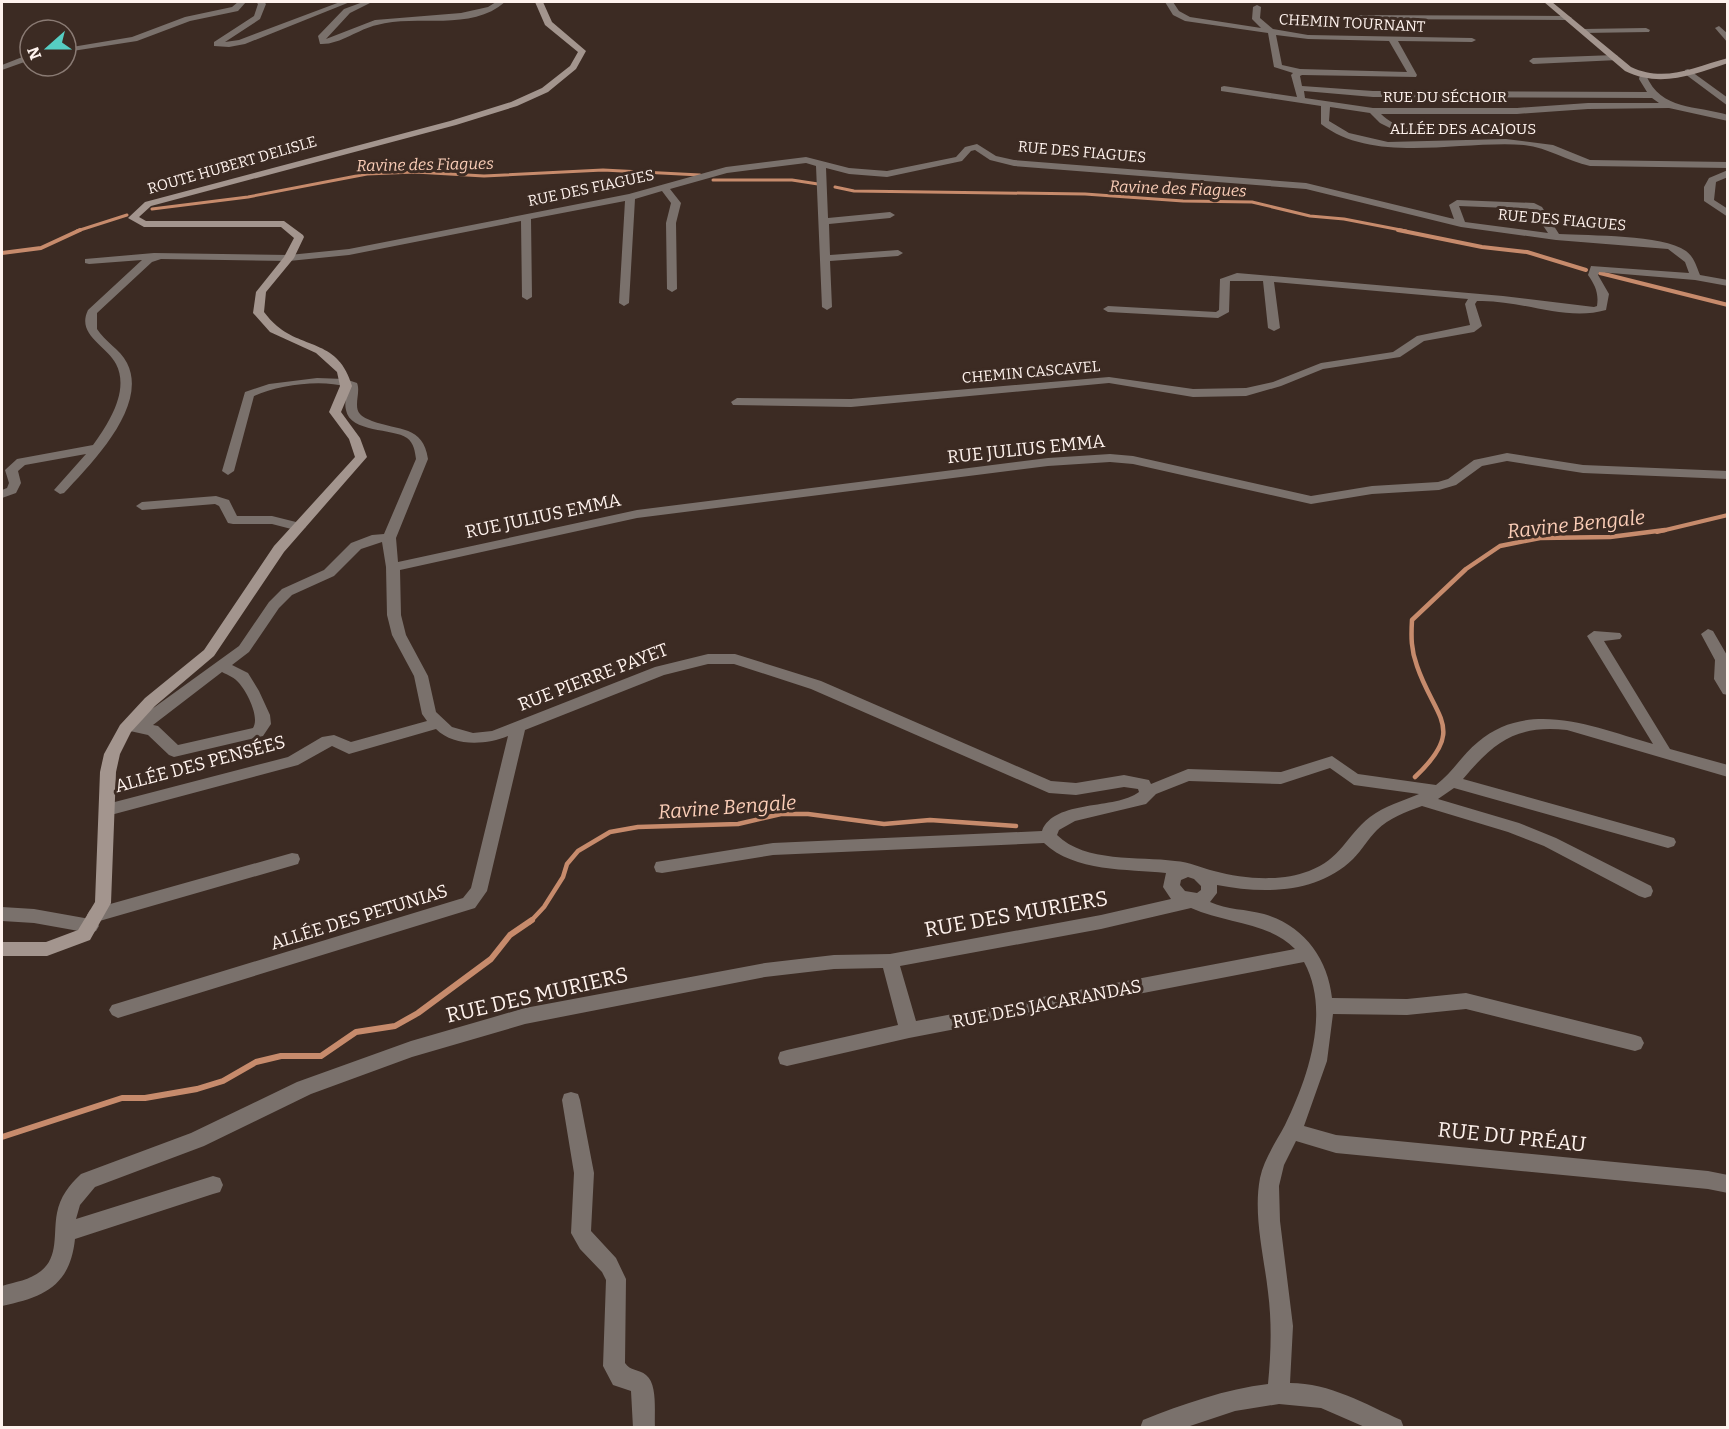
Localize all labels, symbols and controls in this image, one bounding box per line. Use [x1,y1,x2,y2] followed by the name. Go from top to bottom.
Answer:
[1278,10,1426,36] street label: CHEMIN TOURNANT
[18,18,78,78] north arrow
[23,44,46,62] text: N
[1383,88,1507,106] street label: RUE DU SÉCHOIR
[1390,120,1536,138] street label: ALLÉE DES ACAJOUS
[145,132,319,198] street label: ROUTE HUBERT DELISLE
[1017,137,1147,167] street label: RUE DES FIAGUES
[356,154,494,175] water label: Ravine des Fiagues
[526,166,656,210] street label: RUE DES FIAGUES
[1109,177,1247,200] water label: Ravine des Fiagues
[1497,205,1627,235] street label: RUE DES FIAGUES
[961,357,1101,387] street label: CHEMIN CASCAVEL
[946,430,1106,468] street label: RUE JULIUS EMMA
[463,489,623,543] street label: RUE JULIUS EMMA
[1506,505,1646,543] water label: Ravine Bengale
[515,638,672,716] street label: RUE PIERRE PAYET
[112,730,288,797] street label: ALLÉE DES PENSÉES
[657,790,797,824] water label: Ravine Bengale
[267,879,450,954] street label: ALLÉE DES PETUNIAS
[922,885,1110,943] street label: RUE DES MURIERS
[443,961,631,1029] street label: RUE DES MURIERS
[951,975,1143,1033] street label: RUE DES JACARANDAS
[1436,1116,1588,1158] street label: RUE DU PRÉAU

